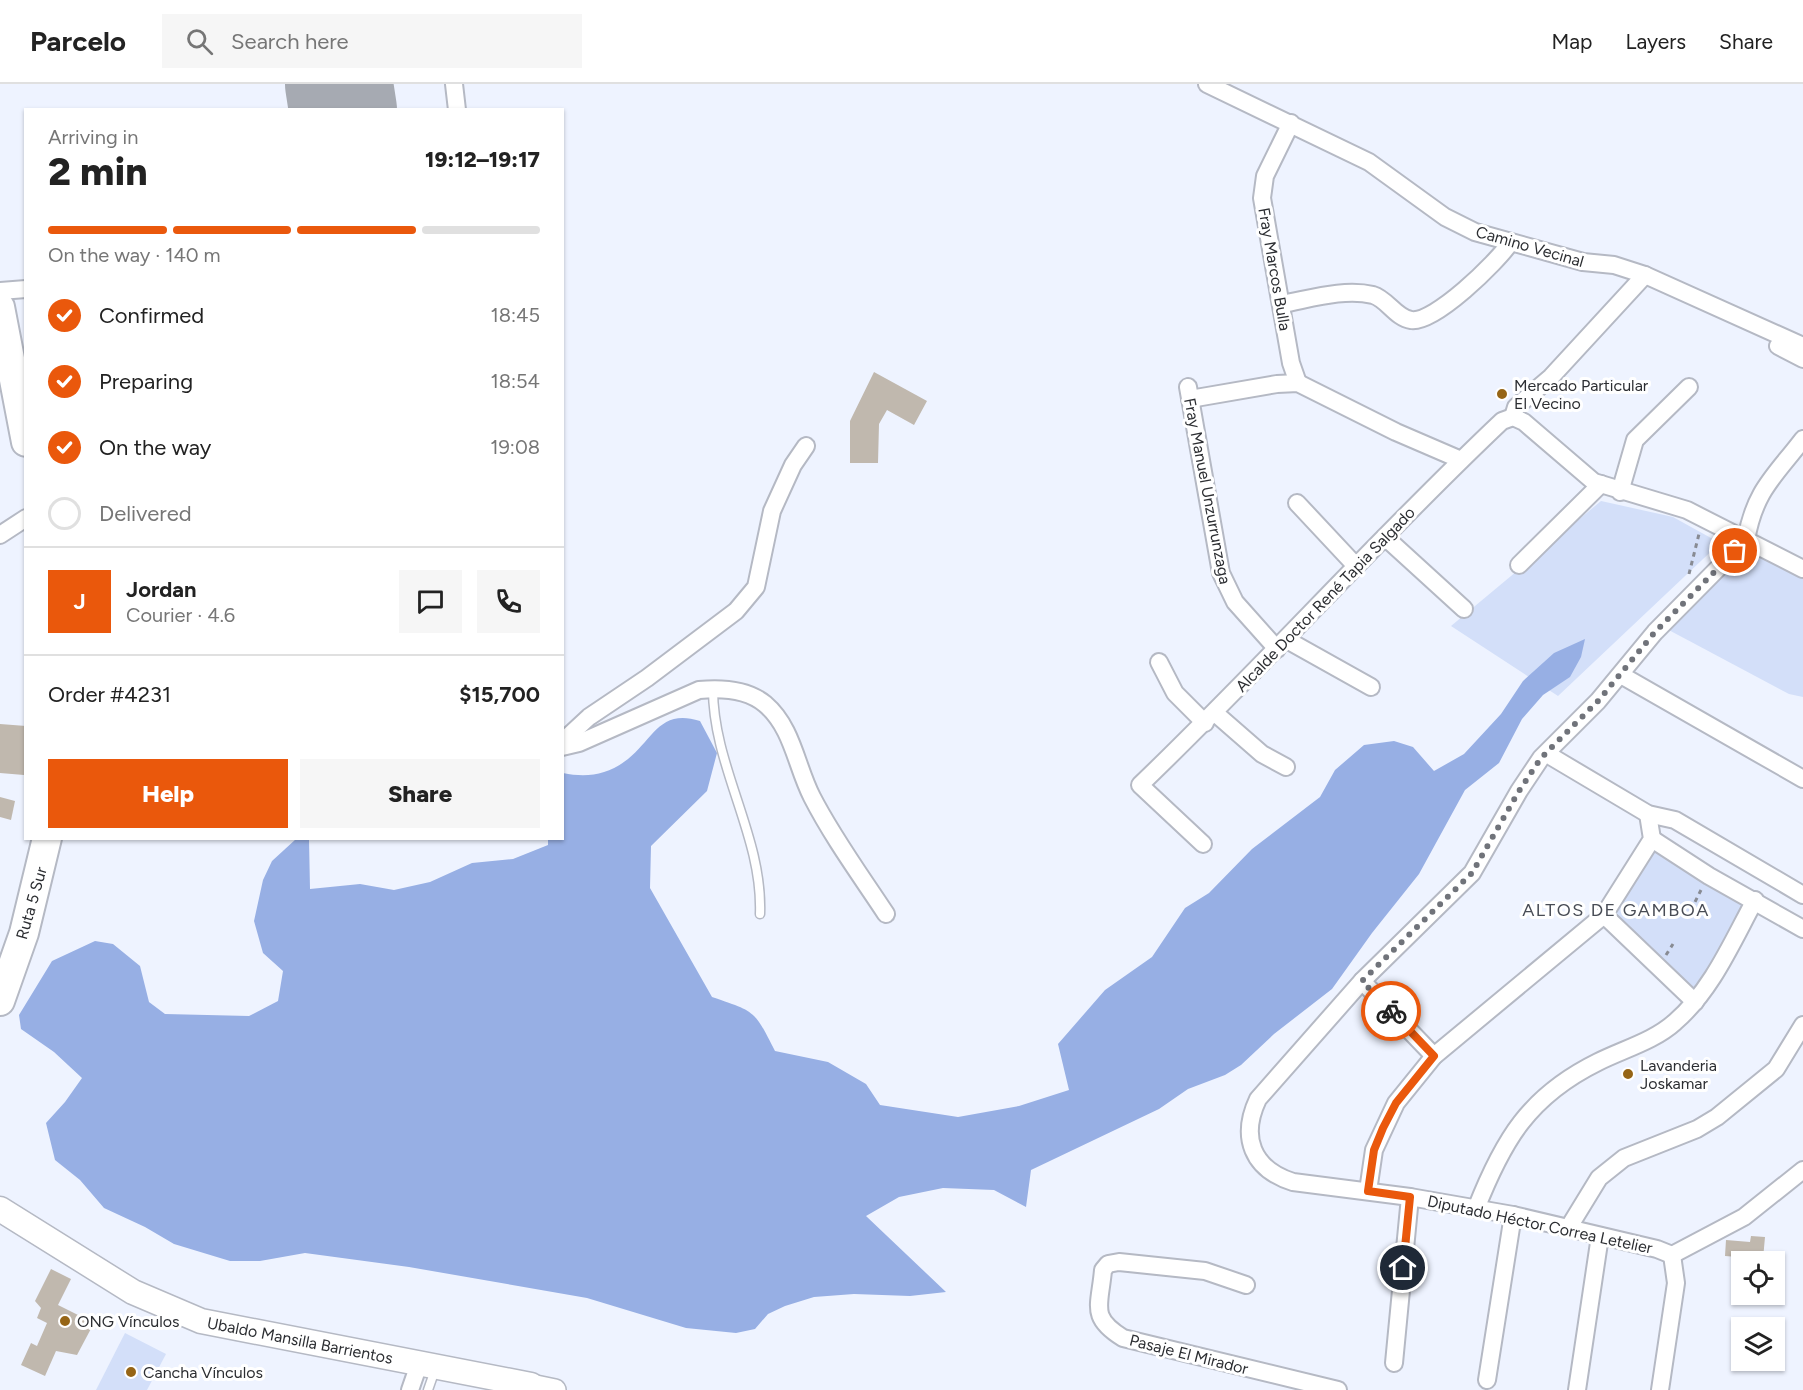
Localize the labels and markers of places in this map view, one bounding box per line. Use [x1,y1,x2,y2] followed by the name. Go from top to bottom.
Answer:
[1514,376,1649,413] place label: Mercado Particular El Vecino
[1495,387,1509,401] marker: Mercado Particular El Vecino
[1709,525,1760,576] pin
[1640,1056,1717,1093] place label: Lavanderia Joskamar
[1621,1067,1635,1081] marker: Lavanderia Joskamar
[1377,1242,1428,1293] pin
[77,1312,179,1331] place label: ONG Vínculos
[58,1314,72,1328] marker: ONG Vínculos
[143,1363,263,1382] place label: Cancha Vínculos
[124,1365,138,1379] marker: Cancha Vínculos

